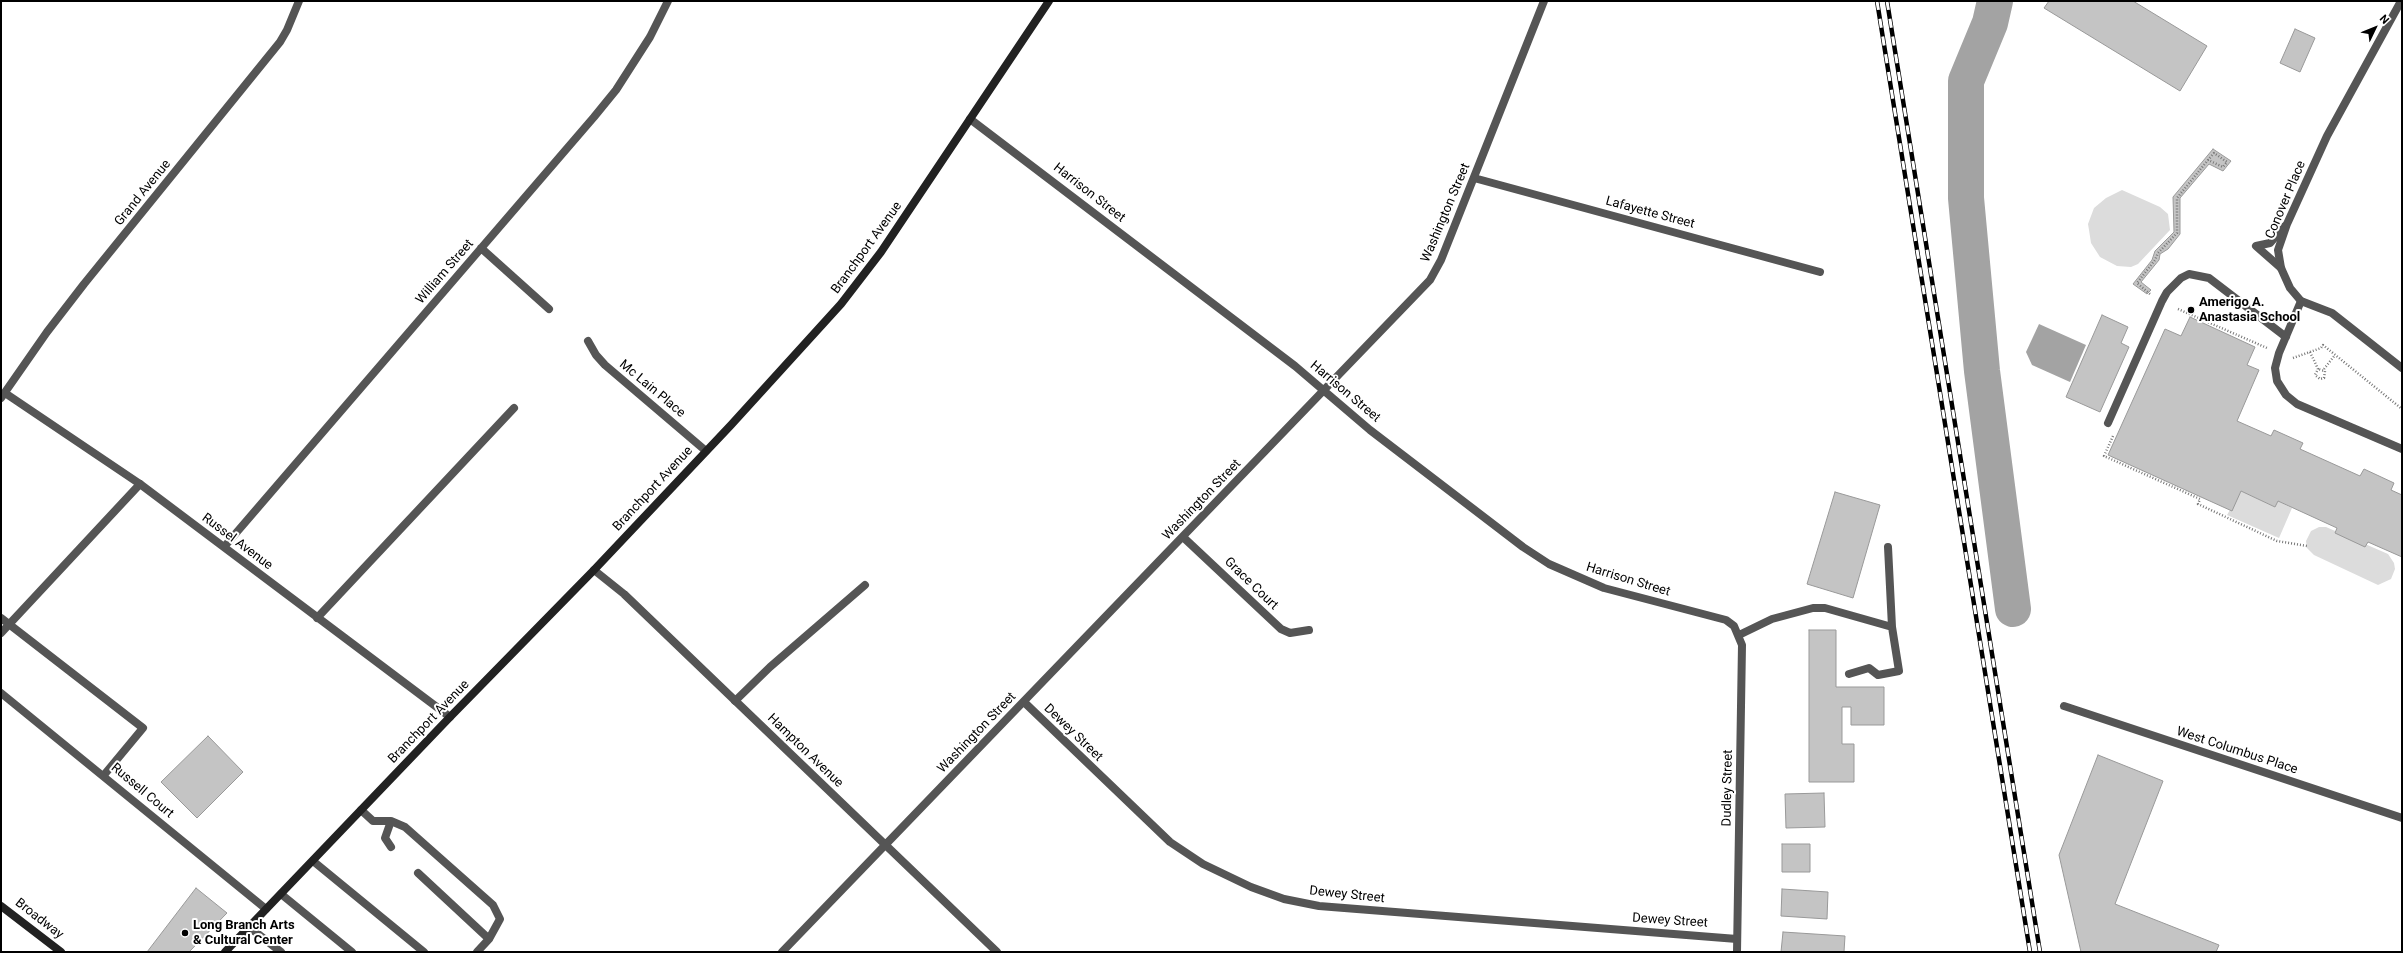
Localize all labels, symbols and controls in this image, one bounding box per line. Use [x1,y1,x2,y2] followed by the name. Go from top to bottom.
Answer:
[2355,8,2395,48] north arrow
[2377,12,2392,27] text: N
[112,157,174,229] street label: Grand Avenue
[2263,159,2309,241] street label: Conover Place
[1050,160,1128,226] street label: Harrison Street
[1418,161,1474,265] street label: Washington Street
[1604,194,1696,232] street label: Lafayette Street
[828,199,906,297] street label: Branchport Avenue
[413,237,477,307] street label: William Street
[2199,295,2300,326] place label: Amerigo A. Anastasia School
[2186,305,2196,315] marker: Amerigo A. Anastasia School
[616,357,688,421] street label: Mc Lain Place
[1307,358,1383,426] street label: Harrison Street
[610,443,696,535] street label: Branchport Avenue
[1160,456,1244,544] street label: Washington Street
[199,510,275,574] street label: Russel Avenue
[1221,554,1281,614] street label: Grace Court
[1584,560,1672,600] street label: Harrison Street
[385,677,473,767] street label: Branchport Avenue
[935,689,1019,777] street label: Washington Street
[1040,701,1106,765] street label: Dewey Street
[764,711,846,791] street label: Hampton Avenue
[2174,724,2300,778] street label: West Columbus Place
[1720,750,1736,826] street label: Dudley Street
[107,760,177,822] street label: Russell Court
[1309,883,1385,907] street label: Dewey Street
[12,895,66,943] street label: Broadway
[1632,911,1708,931] street label: Dewey Street
[193,918,295,949] place label: Long Branch Arts & Cultural Center
[180,928,190,938] marker: Long Branch Arts & Cultural Center

